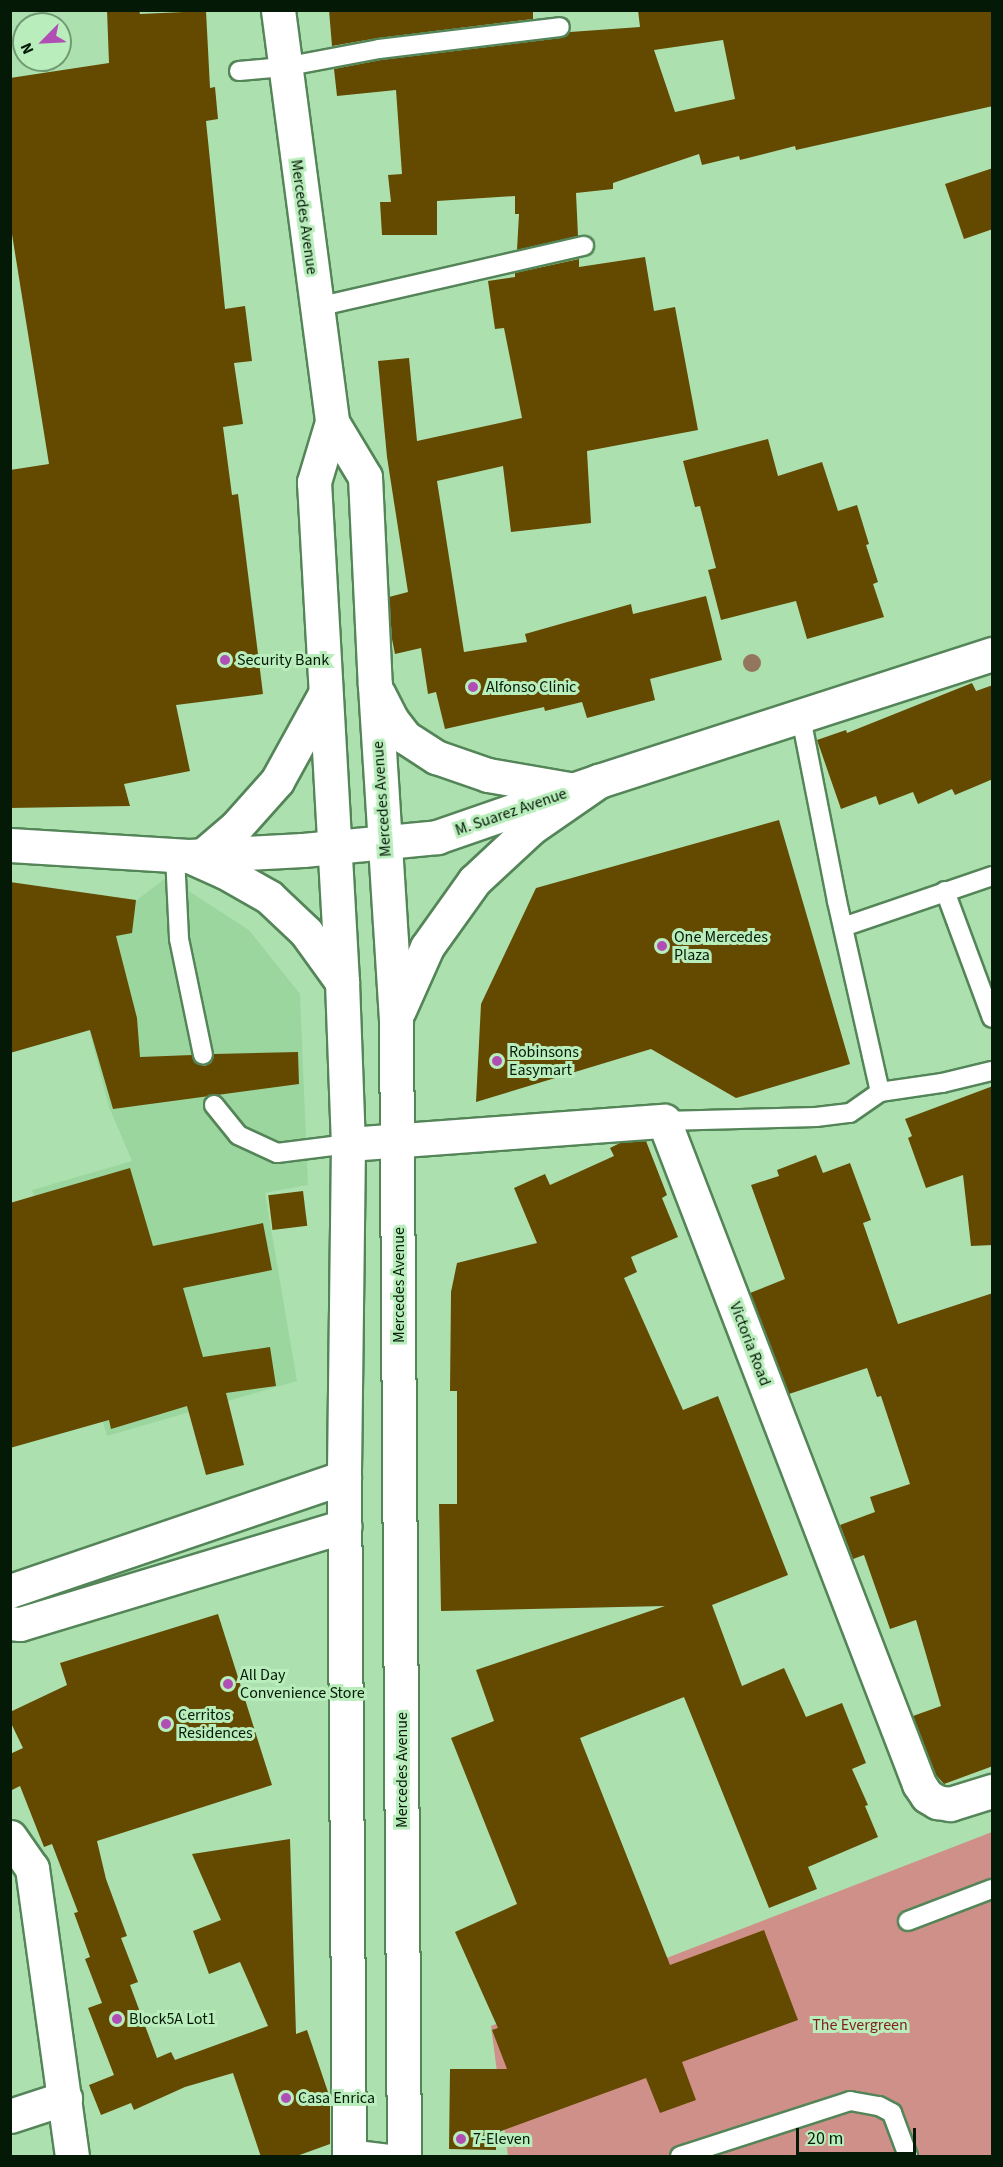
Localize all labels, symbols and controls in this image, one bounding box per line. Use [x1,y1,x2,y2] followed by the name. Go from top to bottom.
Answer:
[12,12,72,72] north arrow
[15,39,40,58] text: N
[286,158,322,276] street label: Mercedes Avenue
[237,650,329,670] place label: Security Bank
[218,653,232,667] marker: Security Bank
[486,677,576,697] place label: Alfonso Clinic
[464,678,482,696] marker: Alfonso Clinic
[368,741,396,857] street label: Mercedes Avenue
[453,784,569,840] street label: M. Suarez Avenue
[674,927,768,965] place label: One Mercedes Plaza
[655,939,669,953] marker: One Mercedes Plaza
[509,1042,579,1080] place label: Robinsons Easymart
[490,1054,504,1068] marker: Robinsons Easymart
[389,1227,409,1343] street label: Mercedes Avenue
[725,1299,775,1389] street label: Victoria Road
[240,1665,365,1703] place label: All Day Convenience Store
[221,1677,235,1691] marker: All Day Convenience Store
[178,1705,253,1743] place label: Cerritos Residences
[392,1712,412,1828] street label: Mercedes Avenue
[159,1717,173,1731] marker: Cerritos Residences
[129,2009,216,2029] place label: Block5A Lot1
[110,2012,124,2026] marker: Block5A Lot1
[812,2015,908,2035] park label: The Evergreen
[298,2088,375,2108] place label: Casa Enrica
[279,2091,293,2105] marker: Casa Enrica
[799,2116,919,2154] scale bar
[807,2126,843,2151] text: 20 m
[473,2129,531,2149] place label: 7-Eleven
[454,2132,468,2146] marker: 7-Eleven

